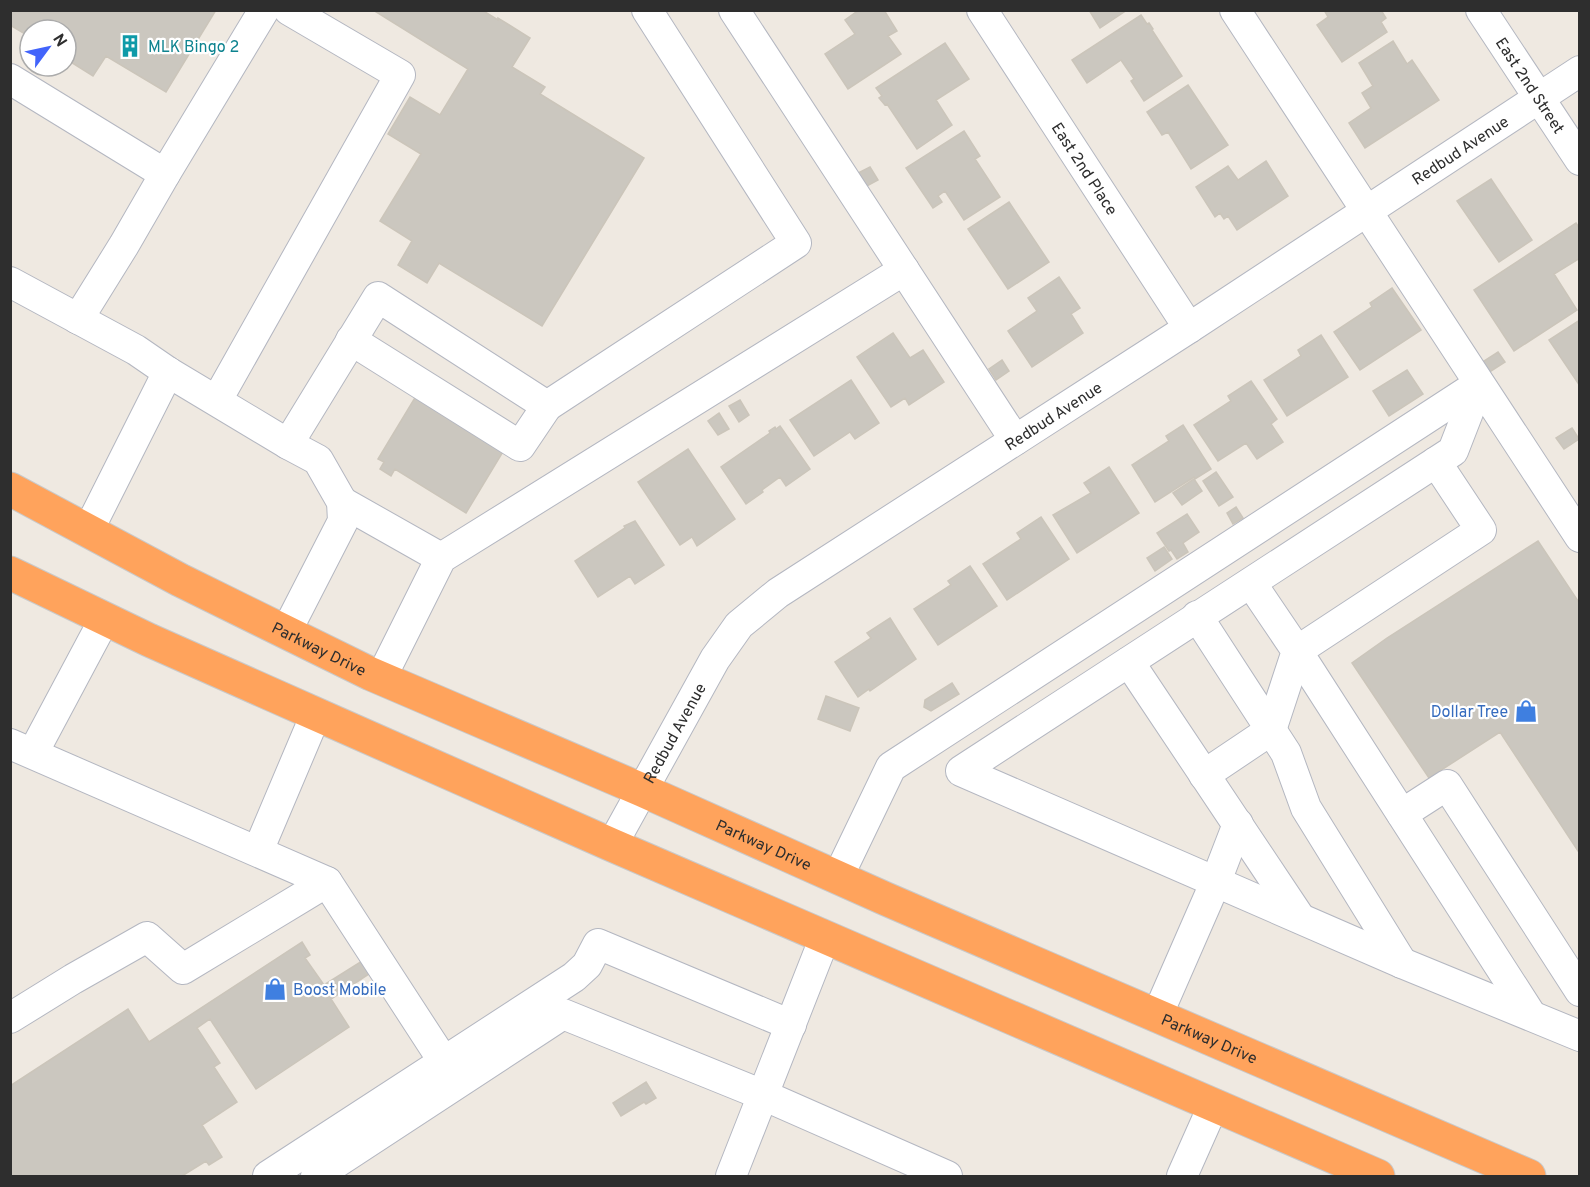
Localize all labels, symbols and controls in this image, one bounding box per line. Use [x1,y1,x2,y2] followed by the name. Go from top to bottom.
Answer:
[18,18,78,78] north arrow
[47,31,70,51] text: N
[117,33,143,59] building icon: MLK Bingo 2
[1490,34,1568,138] street label: East 2nd Street
[148,38,239,58] place label: MLK Bingo 2
[1409,112,1513,191] street label: Redbud Avenue
[1046,119,1121,220] street label: East 2nd Place
[1002,379,1107,456] street label: Redbud Avenue
[268,619,369,682] street label: Parkway Drive
[640,680,712,788] street label: Redbud Avenue
[1513,698,1539,724] shop icon: Dollar Tree
[1431,703,1508,723] place label: Dollar Tree
[712,816,814,876] street label: Parkway Drive
[262,976,288,1002] shop icon: Boost Mobile
[293,981,386,1001] place label: Boost Mobile
[1158,1011,1260,1070] street label: Parkway Drive

